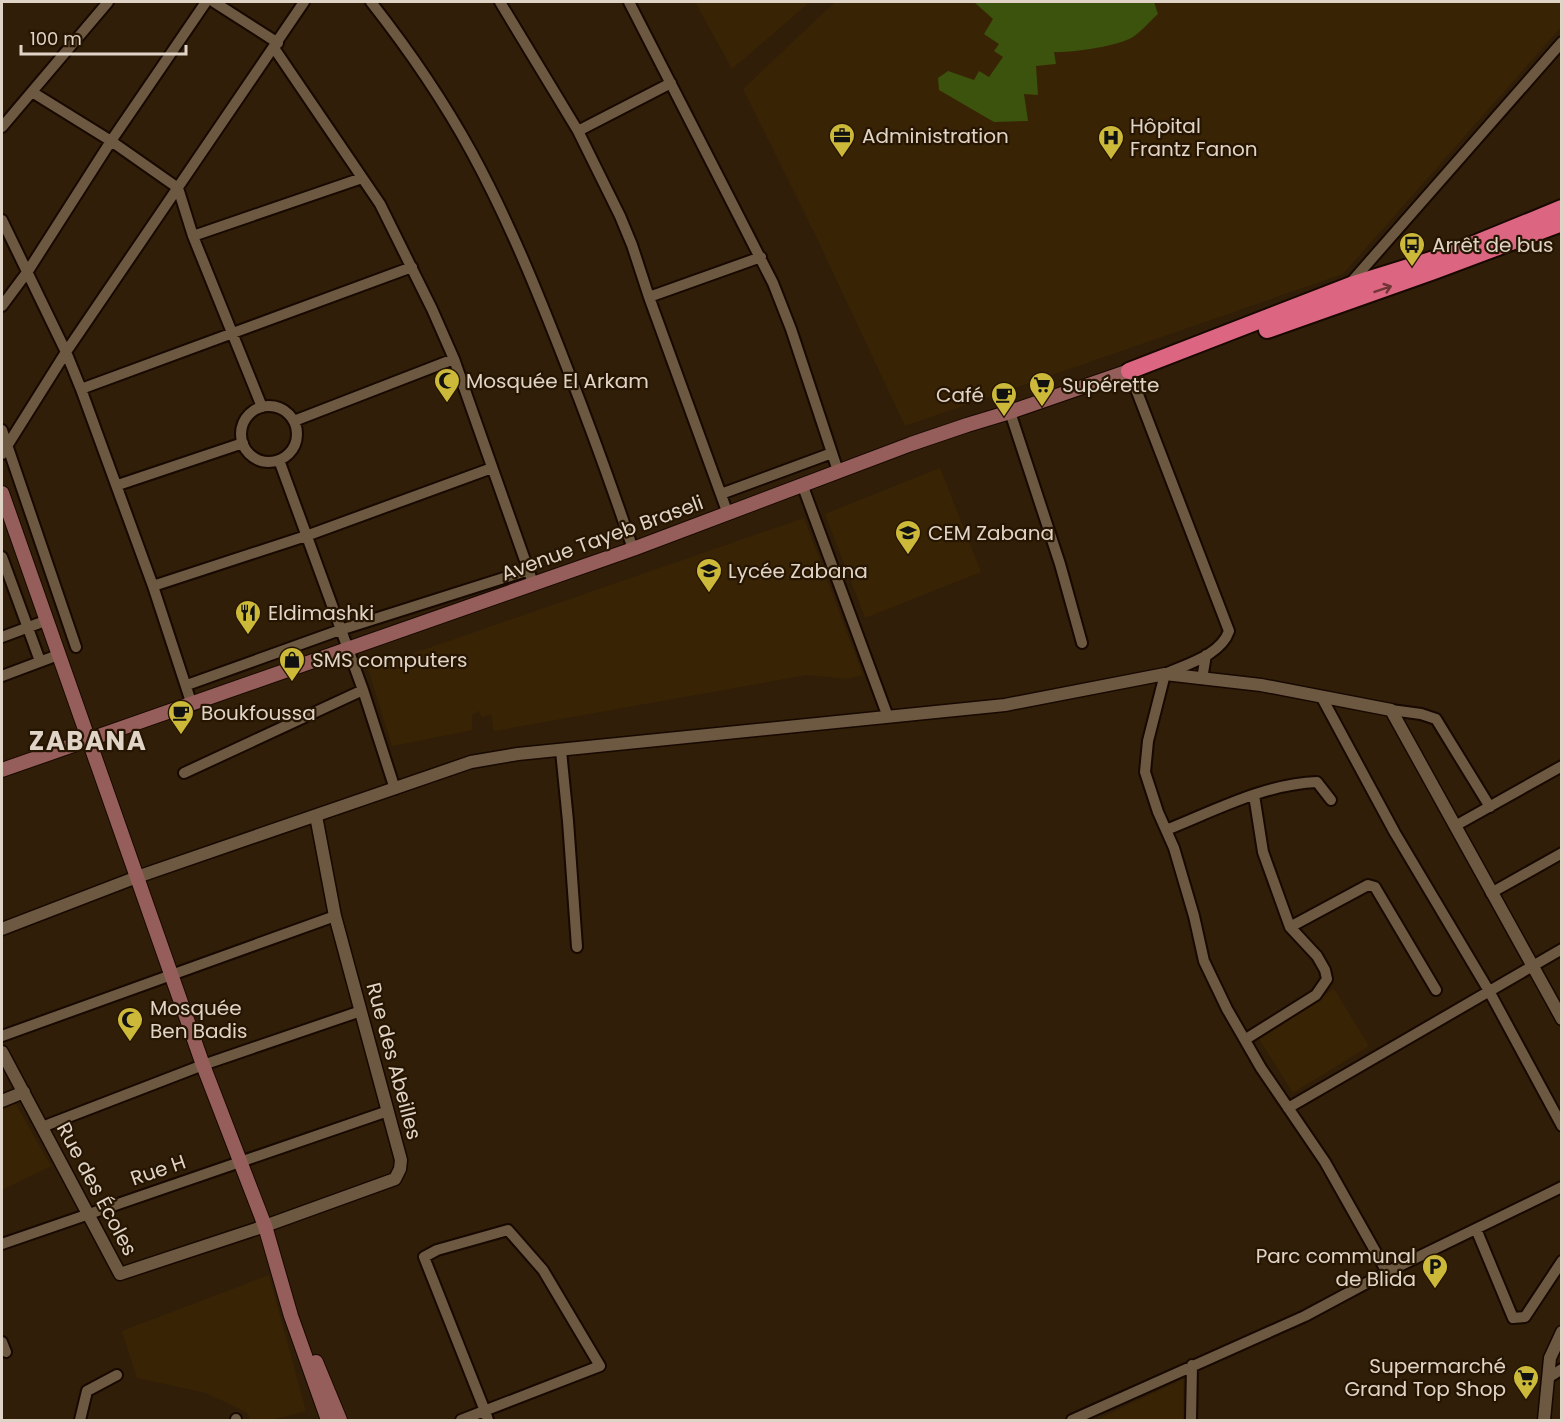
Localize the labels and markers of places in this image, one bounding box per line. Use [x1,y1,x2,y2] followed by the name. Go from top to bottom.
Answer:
[1130,112,1258,163] place label: Hôpital Frantz Fanon
[827,121,857,159] office icon: Administration
[862,122,1009,150] place label: Administration
[1096,123,1126,161] hospital icon: Hôpital Frantz Fanon
[1397,230,1427,268] bus stop icon: Arrêt de bus
[1432,231,1553,259] place label: Arrêt de bus
[432,366,462,404] mosque icon: Mosquée El Arkam
[466,367,649,395] place label: Mosquée El Arkam
[1027,370,1057,408] supermarket icon: Supérette
[1062,371,1159,399] place label: Supérette
[989,380,1019,418] cafe icon: Café
[936,381,984,409] place label: Café
[893,518,923,556] school or university icon: CEM Zabana
[928,519,1054,547] place label: CEM Zabana
[694,556,724,594] school or university icon: Lycée Zabana
[728,557,868,585] place label: Lycée Zabana
[233,598,263,636] restaurant icon: Eldimashki
[268,599,374,627] place label: Eldimashki
[277,645,307,683] shop icon: SMS computers
[312,646,467,674] place label: SMS computers
[166,698,196,736] cafe icon: Boukfoussa
[201,699,316,727] place label: Boukfoussa
[150,994,247,1045] place label: Mosquée Ben Badis
[115,1005,145,1043] mosque icon: Mosquée Ben Badis
[1256,1242,1416,1293] place label: Parc communal de Blida
[1420,1252,1450,1290] parking icon: Parc communal de Blida
[1344,1352,1506,1403] place label: Supermarché Grand Top Shop
[1511,1363,1541,1401] supermarket icon: Supermarché Grand Top Shop

